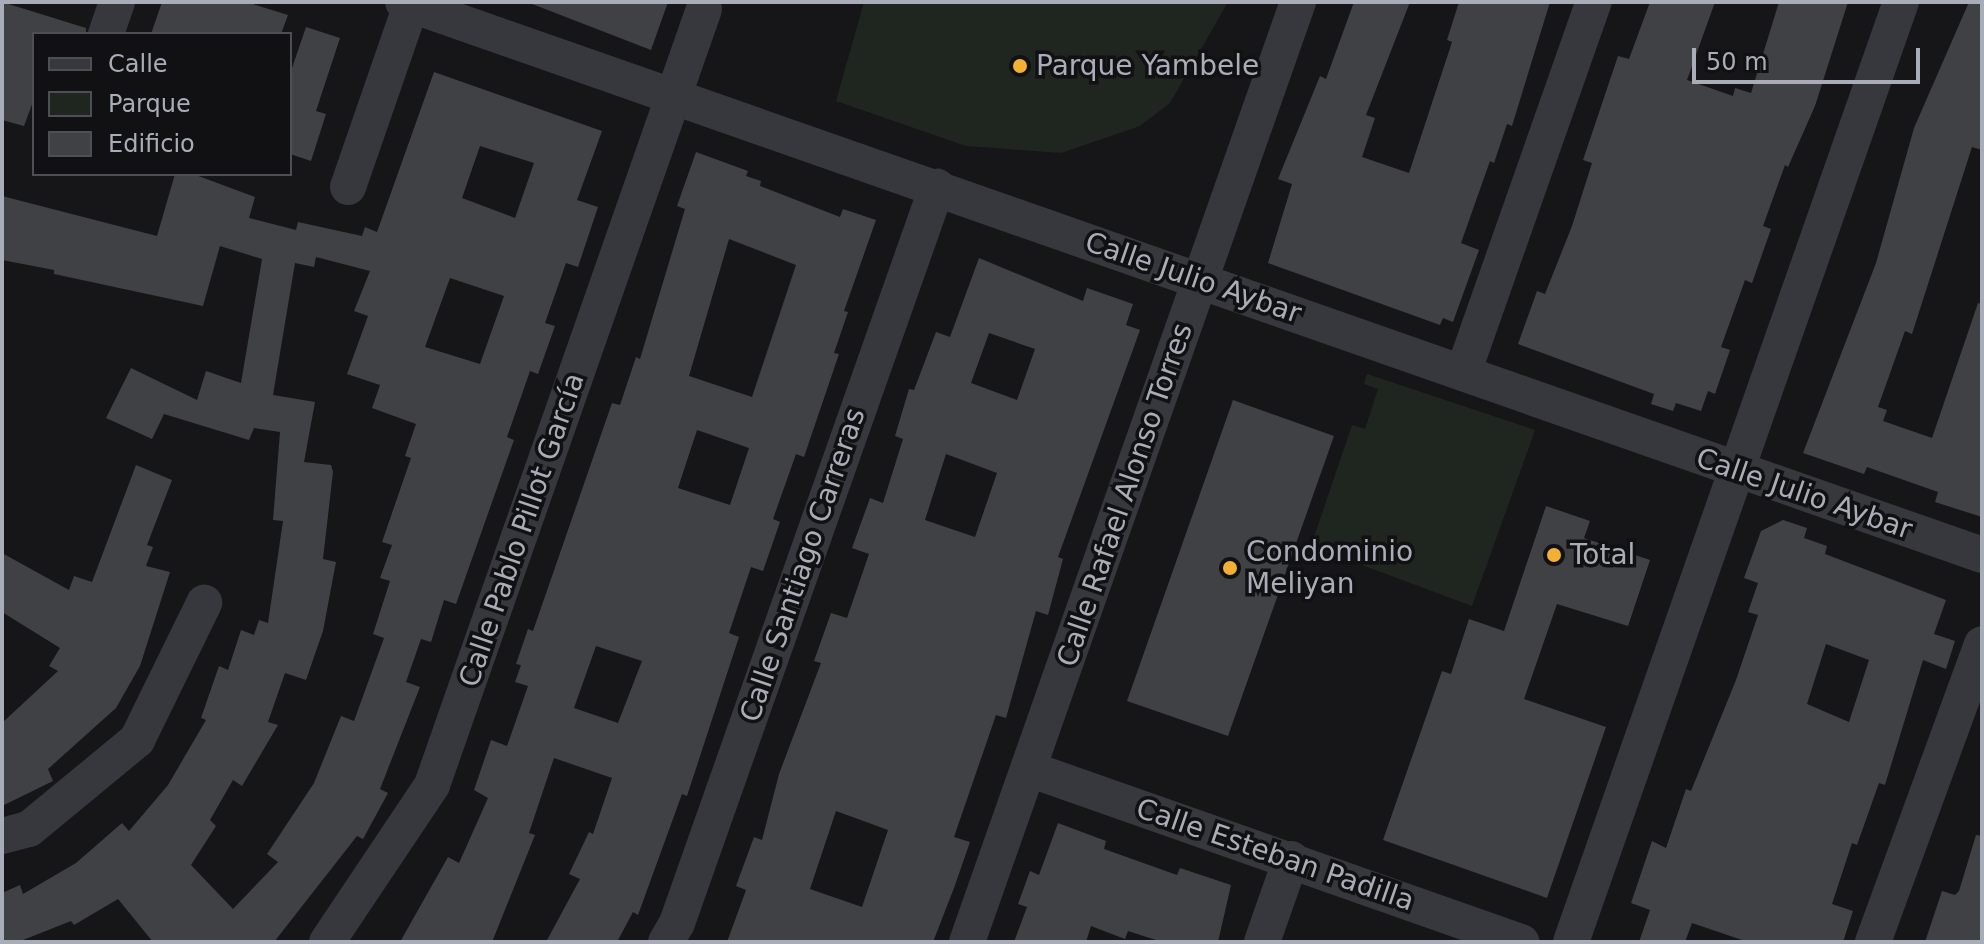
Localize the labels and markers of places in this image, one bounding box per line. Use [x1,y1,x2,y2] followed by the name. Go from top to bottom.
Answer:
[1036,49,1259,83] place label: Parque Yambele
[1011,57,1029,75] marker: Parque Yambele
[1246,535,1413,601] place label: Condominio Meliyan
[1570,538,1635,572] place label: Total
[1545,546,1563,564] marker: Total
[1221,559,1239,577] marker: Condominio Meliyan

